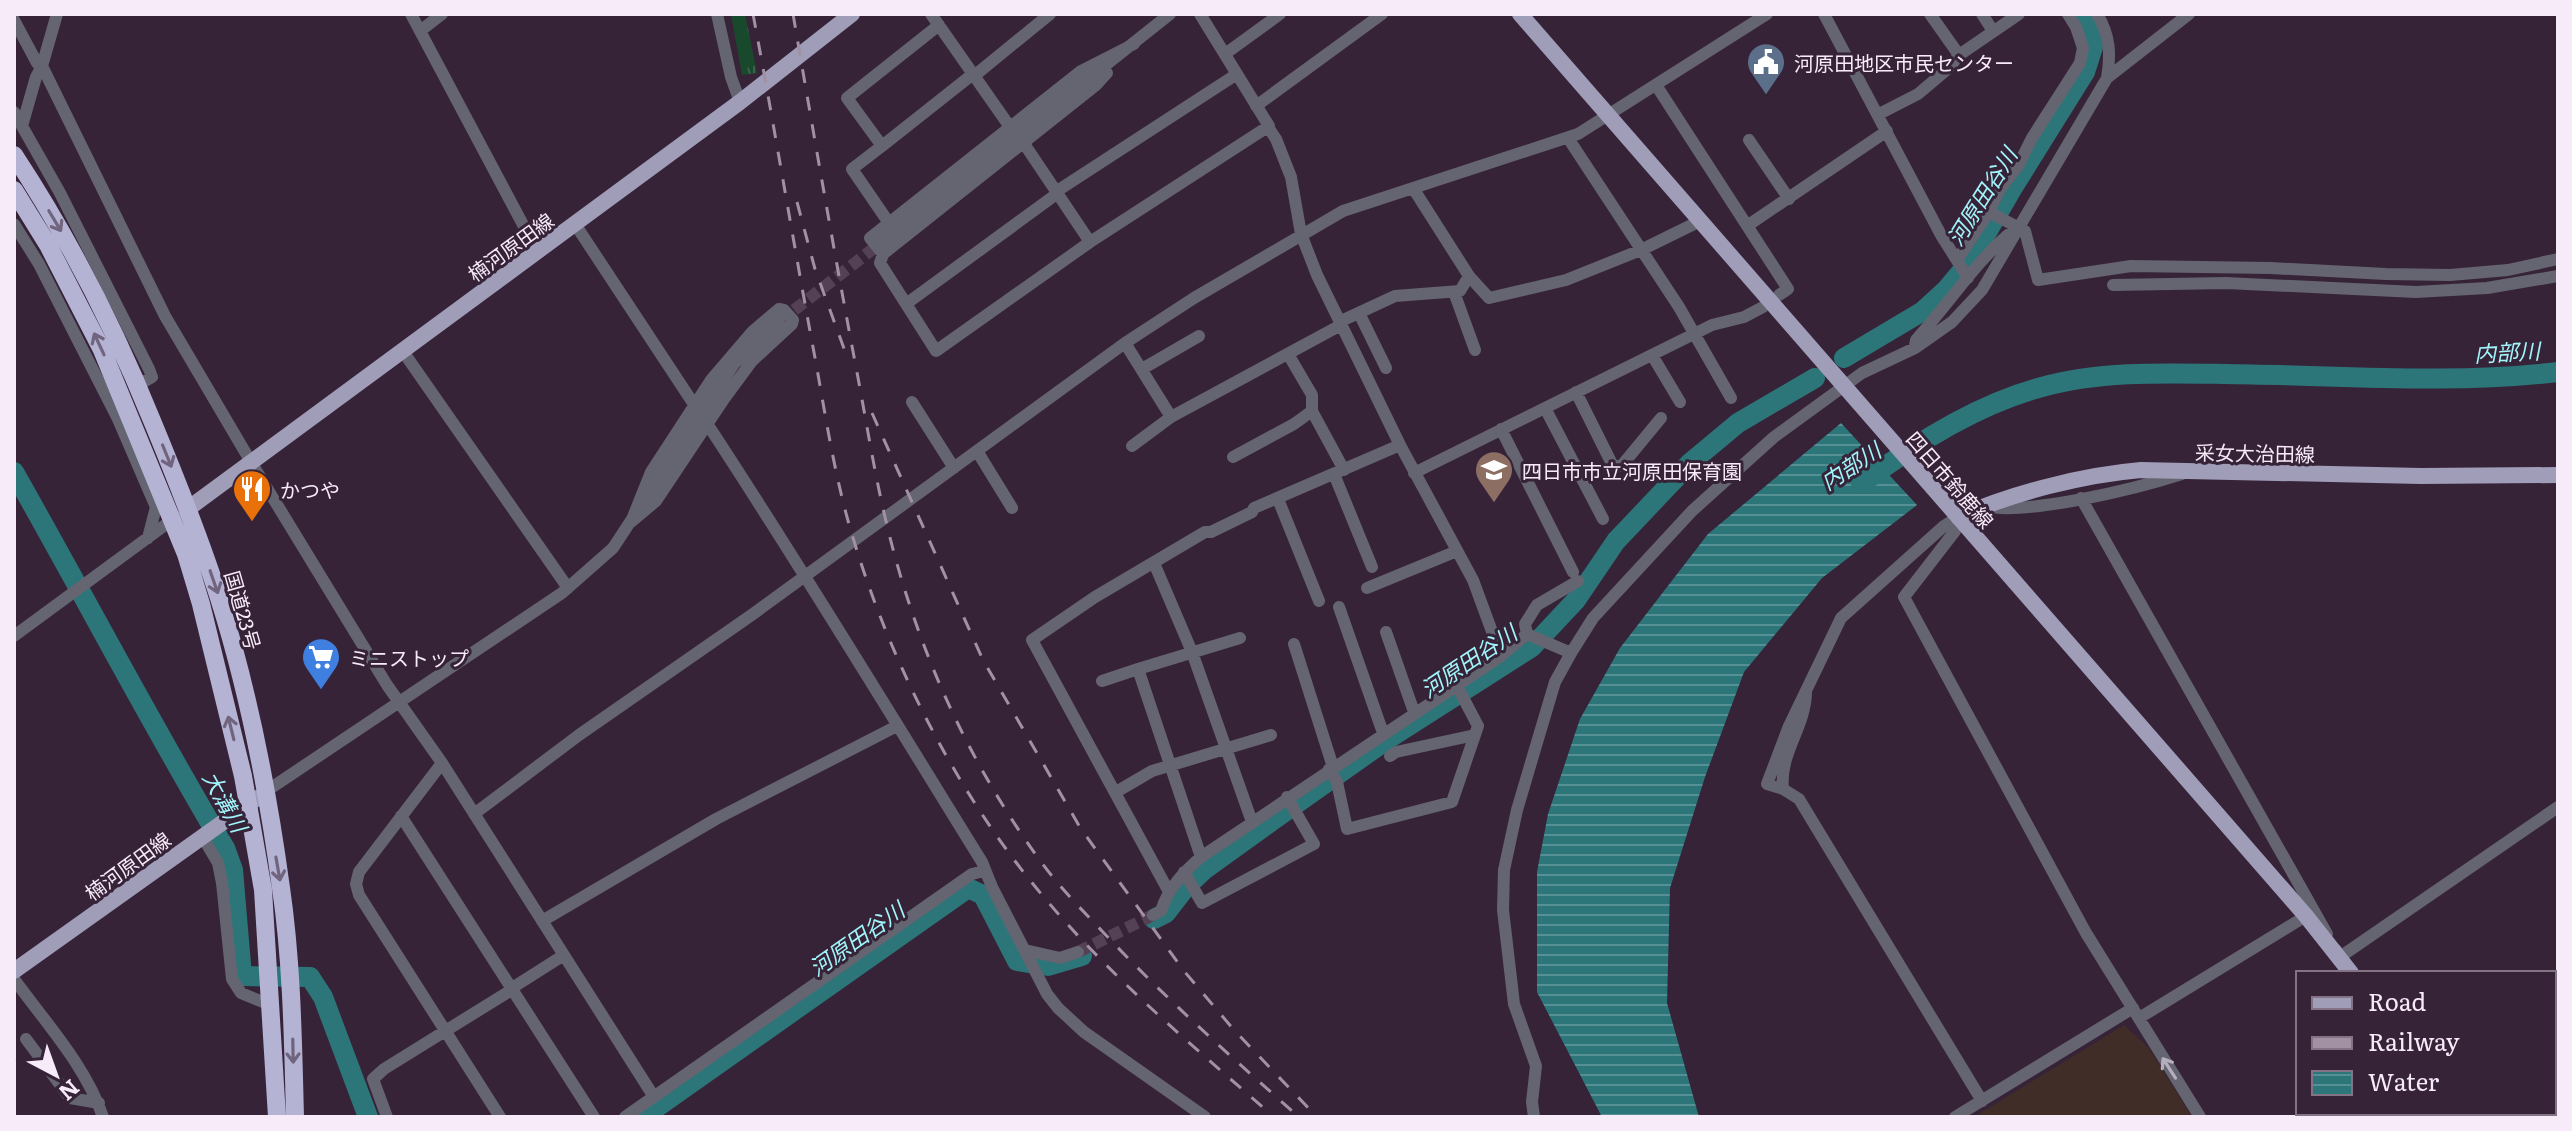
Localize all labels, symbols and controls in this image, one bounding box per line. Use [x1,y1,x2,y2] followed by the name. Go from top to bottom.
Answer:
[1745,41,1787,96] public building icon: 河原田地区市民センター
[1794,47,2014,77] place label: 河原田地区市民センター
[1938,139,2025,251] water label: 河原田谷川
[461,204,559,288] street label: 楠河原田線
[48,209,64,232] one-way arrow
[91,333,106,357] one-way arrow
[2473,333,2543,369] water label: 内部川
[1900,424,2002,534] street label: 四日市鈴鹿線
[1813,432,1888,497] water label: 内部川
[2195,436,2315,468] street label: 采女大治田線
[161,443,175,468] one-way arrow
[1473,449,1515,504] school or university icon: 四日市市立河原田保育園
[1522,455,1742,485] place label: 四日市市立河原田保育園
[231,468,273,523] restaurant icon: かつや
[280,474,340,504] place label: かつや
[218,567,270,653] street label: 国道23号
[207,569,222,594] one-way arrow
[1413,614,1524,704] water label: 河原田谷川
[300,636,342,691] supermarket icon: ミニストップ
[349,642,469,672] place label: ミニストップ
[223,716,238,741] one-way arrow
[196,764,257,840] water label: 大溝川
[78,823,176,907] street label: 楠河原田線
[272,856,287,881] one-way arrow
[801,892,912,983] water label: 河原田谷川
[2296,971,2556,1115] legend
[2368,983,2427,1018] text: Road
[2368,1023,2460,1058] text: Railway
[16,1035,96,1115] north arrow
[286,1037,301,1064] one-way arrow
[2160,1057,2176,1080] one-way arrow
[2368,1063,2440,1098] text: Water
[52,1073,88,1110] text: N

